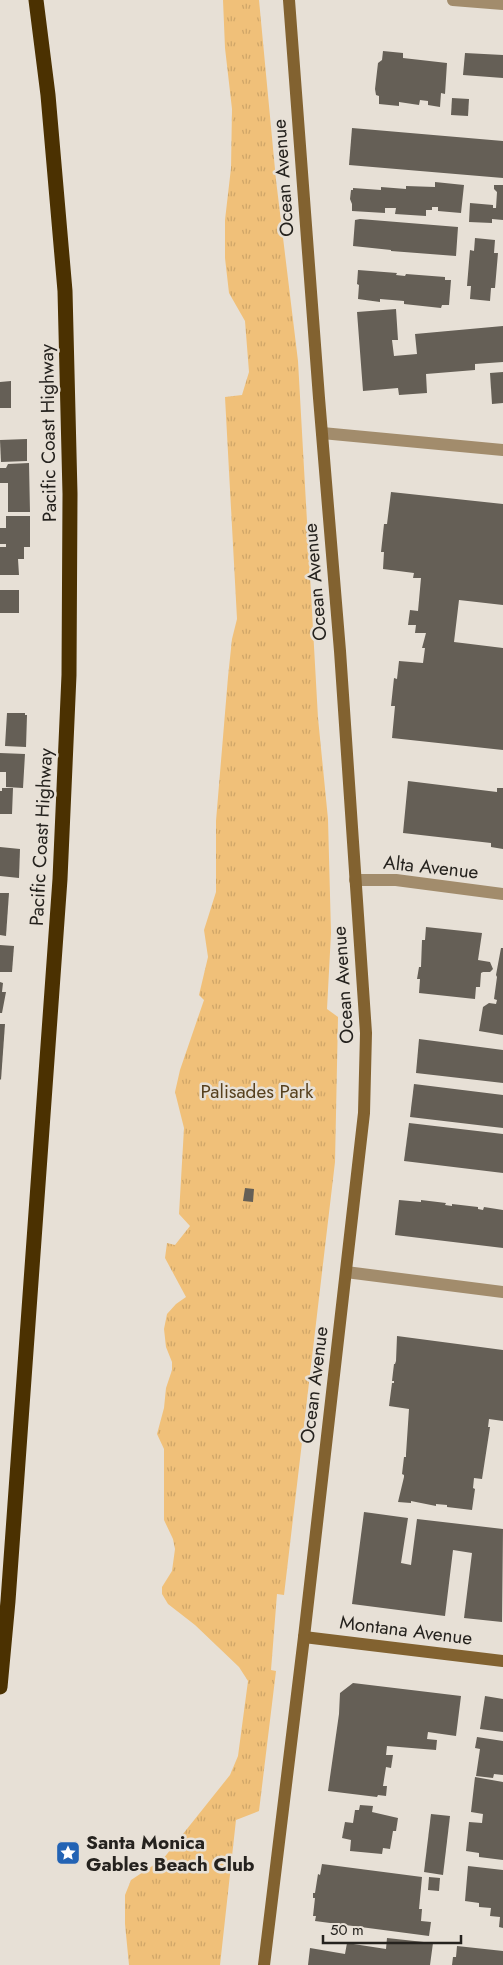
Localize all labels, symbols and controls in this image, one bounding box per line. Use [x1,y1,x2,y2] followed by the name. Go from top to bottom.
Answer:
[265,118,301,238] street label: Ocean Avenue
[33,343,63,522] street label: Pacific Coast Highway
[296,522,334,642] street label: Ocean Avenue
[23,747,59,927] street label: Pacific Coast Highway
[382,849,480,885] street label: Alta Avenue
[325,925,361,1045] street label: Ocean Avenue
[201,1078,314,1105] park label: Palisades Park
[293,1325,335,1445] street label: Ocean Avenue
[338,1608,474,1652] street label: Montana Avenue
[86,1829,255,1878] place label: Santa Monica Gables Beach Club
[55,1840,81,1866] place icon: Santa Monica Gables Beach Club
[323,1912,460,1944] scale bar
[330,1919,364,1941] text: 50 m

